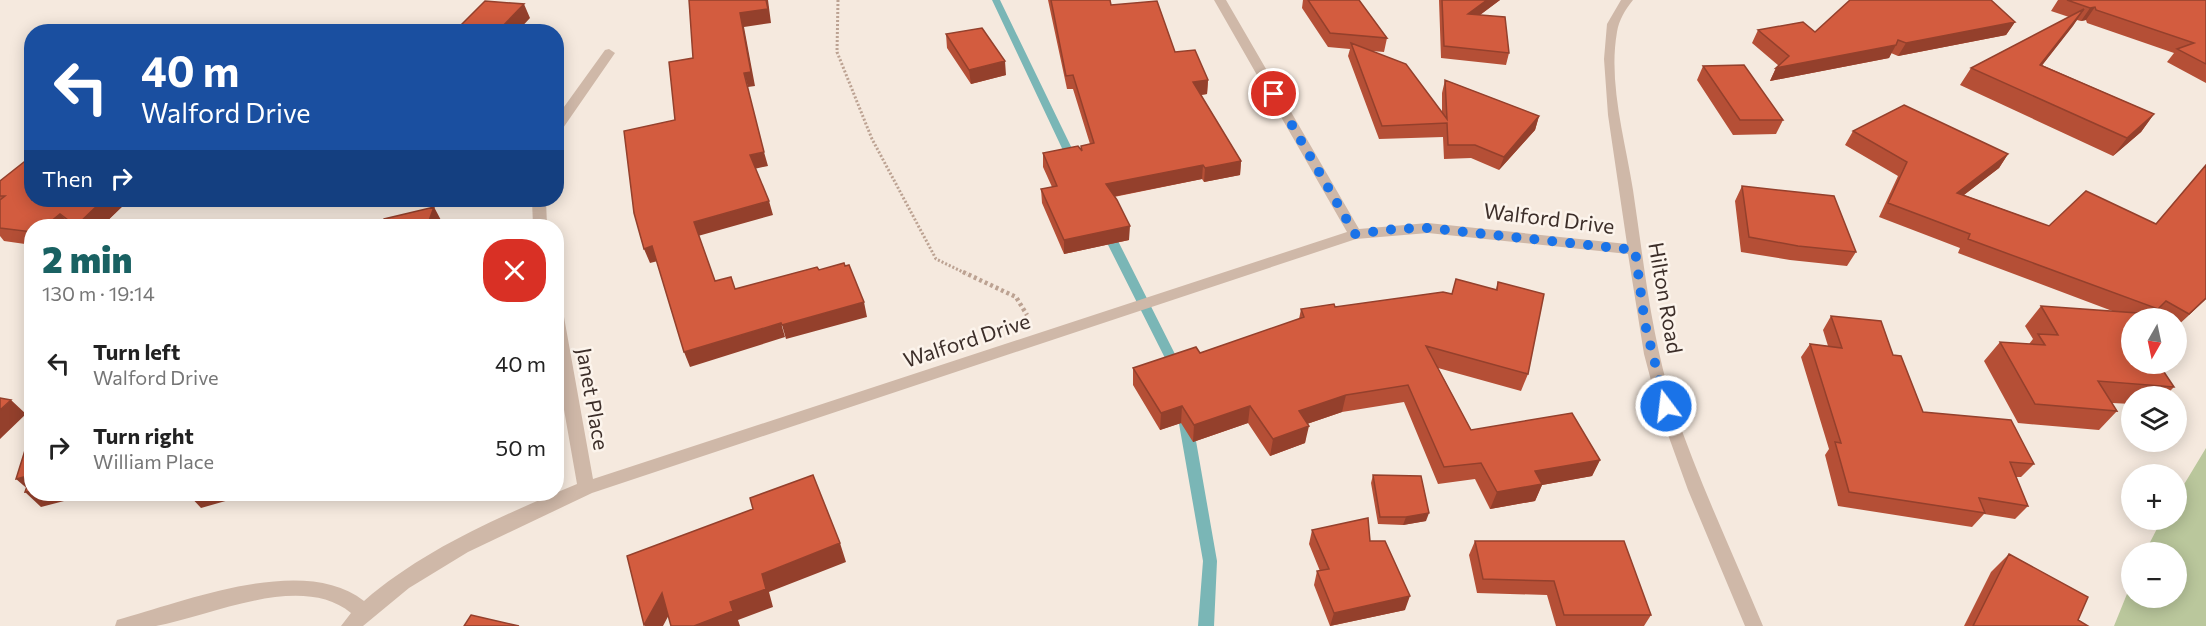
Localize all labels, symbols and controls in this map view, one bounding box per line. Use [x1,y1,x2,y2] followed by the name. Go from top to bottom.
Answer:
[141,44,239,96] text: 40 m
[42,48,120,126] icon: left
[1248,68,1299,119] pin
[1257,77,1290,110] icon: arrive
[141,96,311,129] text: Walford Drive
[105,162,138,195] icon: right
[42,165,93,192] text: Then
[1482,197,1616,238] street label: Walford Drive
[42,236,132,280] text: 2 min
[483,239,546,302] button: close
[1644,240,1689,355] street label: Hilton Road
[42,281,155,305] text: 130 m · 19:14
[900,307,1033,372] street label: Walford Drive
[2121,308,2187,374] north arrow
[2121,308,2187,608] map controls
[93,338,180,365] text: Turn left
[572,346,615,452] street label: Janet Place
[42,347,75,380] icon: left
[495,350,546,377] text: 40 m
[93,365,219,389] text: Walford Drive
[1634,374,1698,438] position arrow
[2121,386,2187,452] button: layers
[93,422,194,449] text: Turn right
[42,431,75,464] icon: right
[496,434,546,461] text: 50 m
[93,449,214,473] text: William Place
[2121,464,2187,530] button: +
[2121,542,2187,608] button: −

